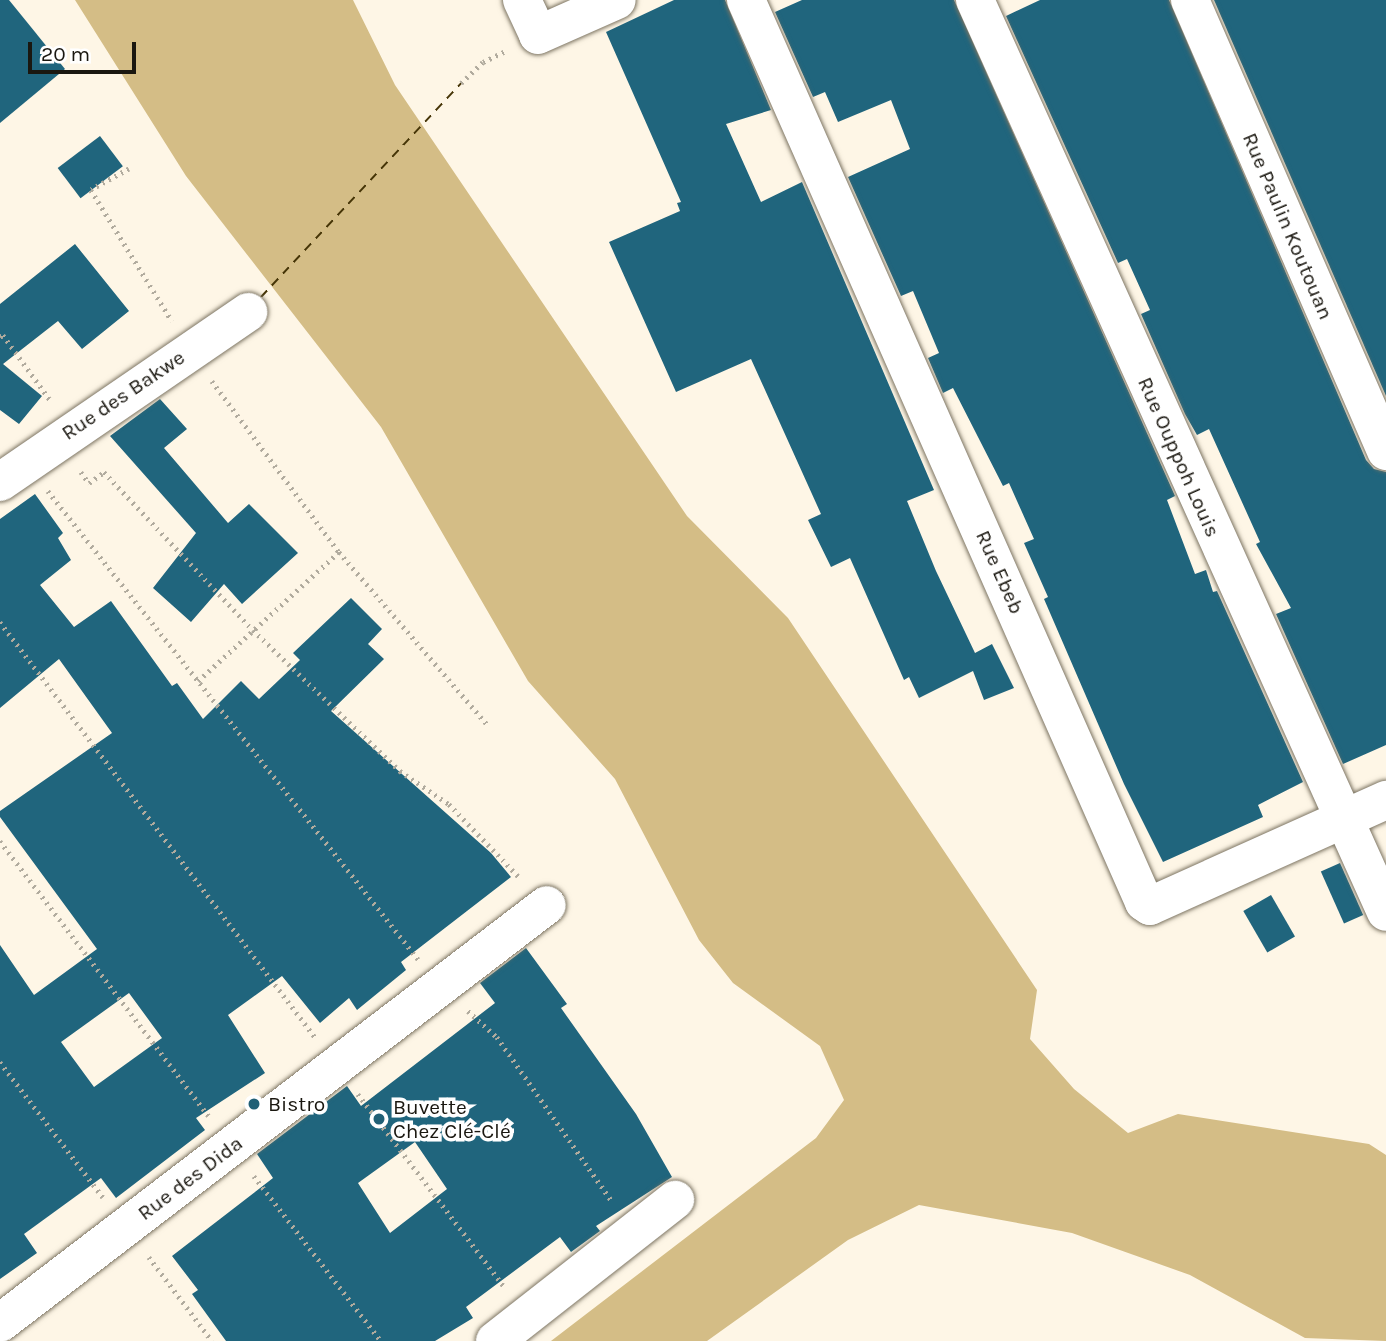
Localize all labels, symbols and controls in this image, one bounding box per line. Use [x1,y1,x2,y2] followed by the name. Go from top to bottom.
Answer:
[32,28,140,72] scale bar
[41,42,90,66] text: 20 m
[1237,129,1339,323] street label: Rue Paulin Koutouan
[57,345,189,445] street label: Rue des Bakwe
[1132,373,1226,541] street label: Rue Ouppoh Louis
[970,526,1030,618] street label: Rue Ebeb
[268,1091,325,1117] place label: Bistro
[393,1094,511,1144] place label: Buvette Chez Clé-Clé
[246,1096,262,1112] marker: Bistro
[371,1111,387,1127] marker: Buvette Chez Clé-Clé
[133,1130,247,1226] street label: Rue des Dida

